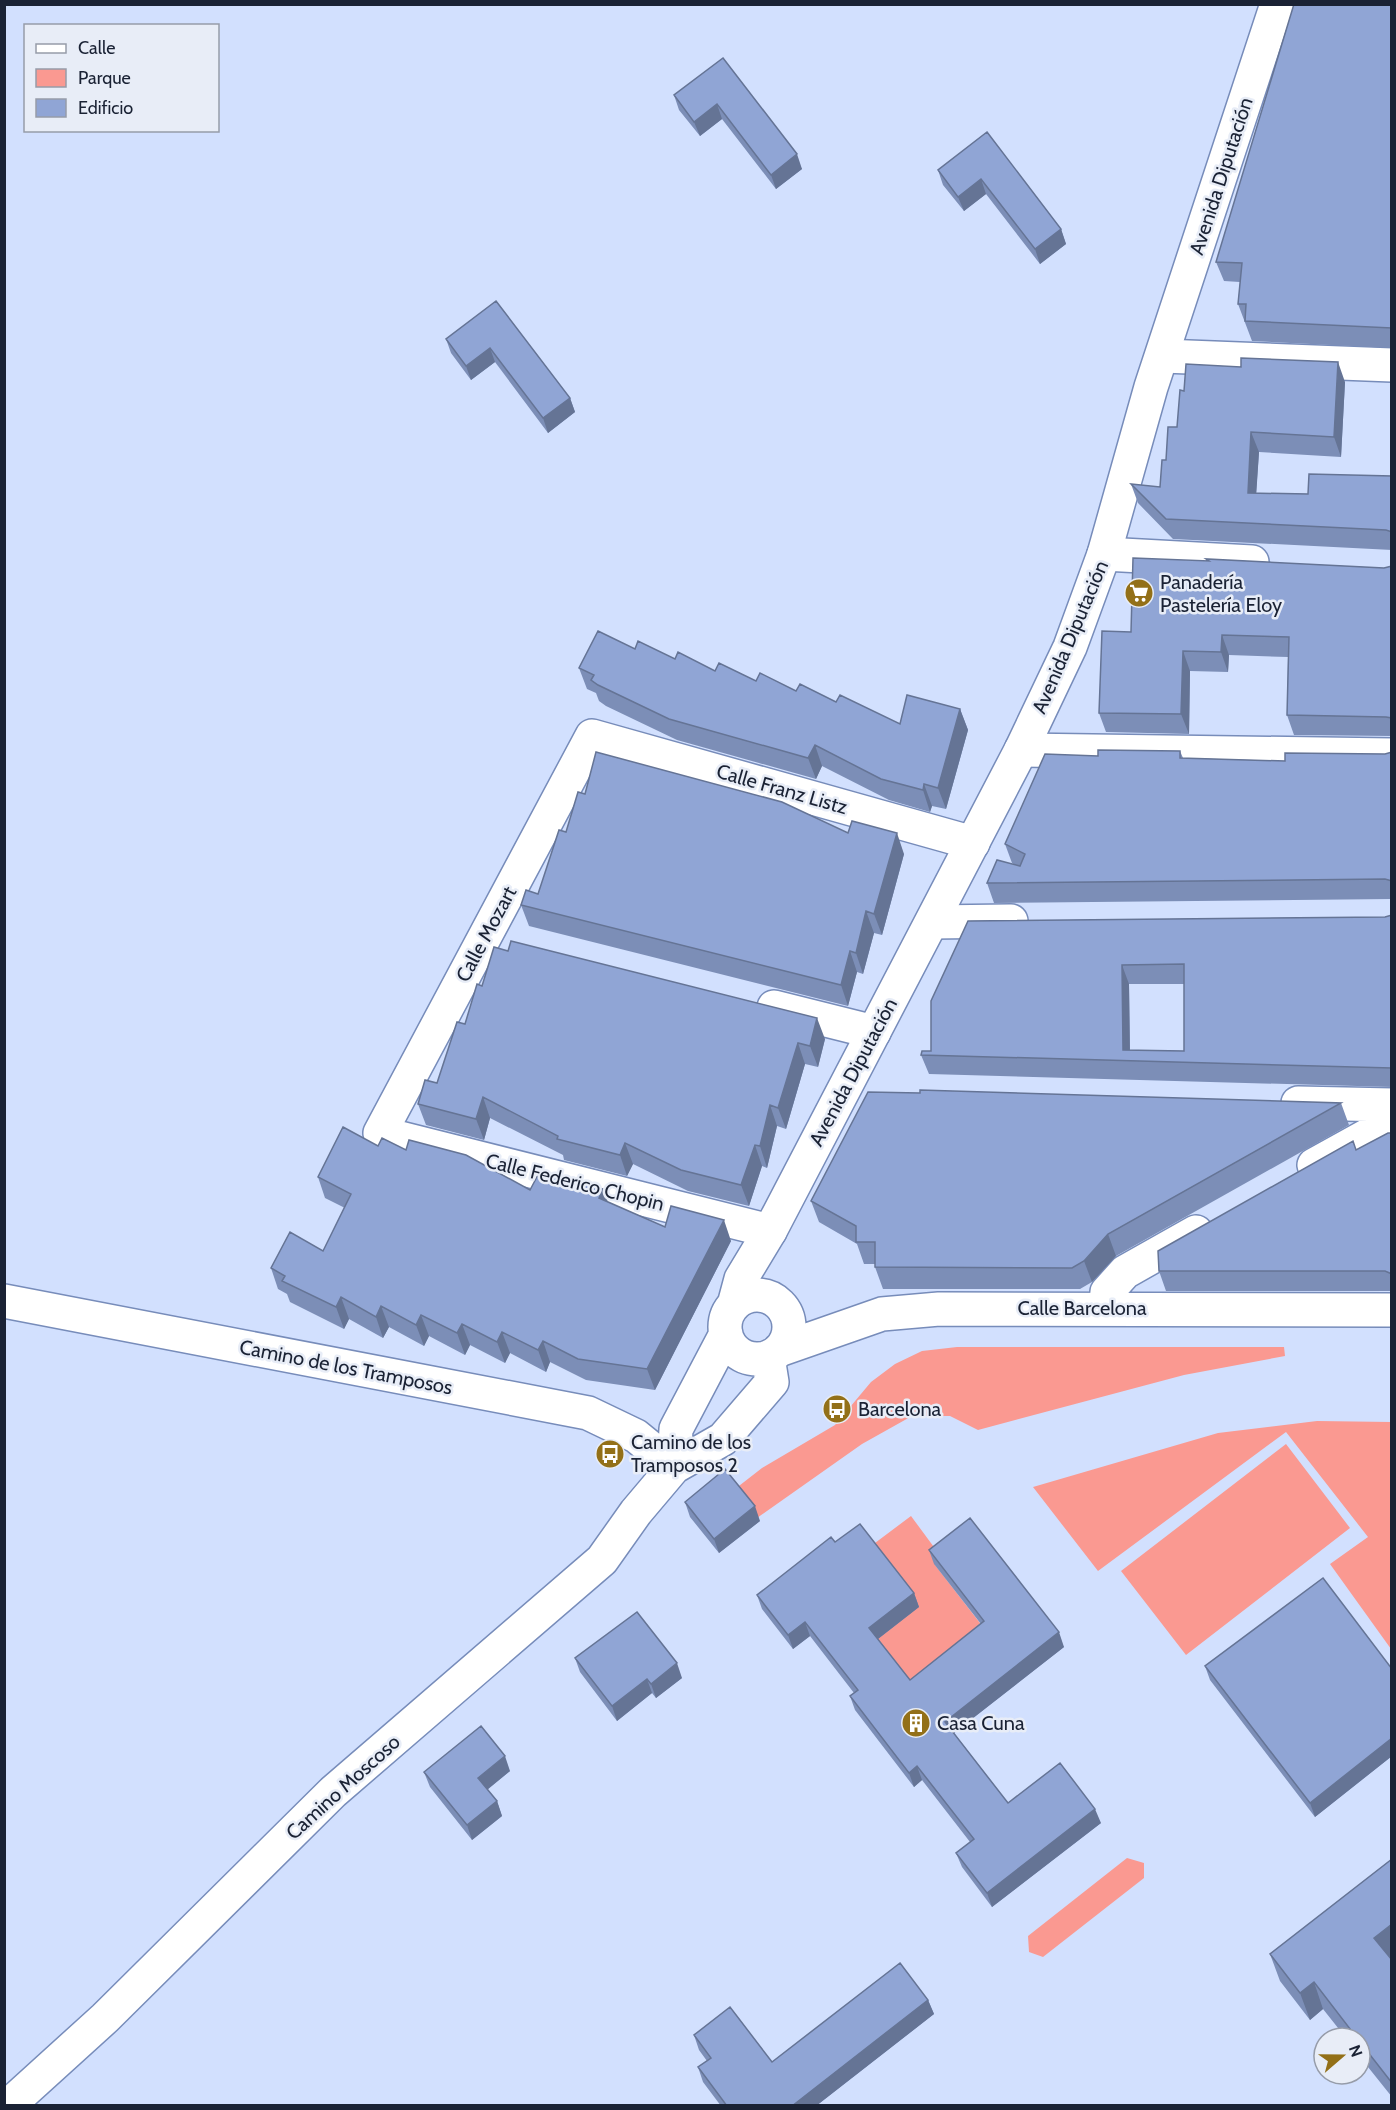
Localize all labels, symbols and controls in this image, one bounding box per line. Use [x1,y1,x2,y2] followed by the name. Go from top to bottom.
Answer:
[24,24,219,132] legend
[78,37,115,59] text: Calle
[78,67,131,89] text: Parque
[1184,94,1258,258] street label: Avenida Diputación
[78,97,133,119] text: Edificio
[1027,557,1113,717] street label: Avenida Diputación
[1160,570,1282,617] place label: Panadería Pastelería Eloy
[1123,577,1155,609] supermarket icon: Panadería Pastelería Eloy
[714,759,850,819] street label: Calle Franz Listz
[451,882,521,986] street label: Calle Mozart
[804,994,902,1150] street label: Avenida Diputación
[483,1148,667,1216] street label: Calle Federico Chopin
[1017,1296,1147,1320] street label: Calle Barcelona
[237,1335,455,1399] street label: Camino de los Tramposos
[821,1393,853,1425] bus stop icon: Barcelona
[858,1397,942,1421] place label: Barcelona
[631,1430,751,1477] place label: Camino de los Tramposos 2
[594,1438,626,1470] bus stop icon: Camino de los Tramposos 2
[900,1707,932,1739] building icon: Casa Cuna
[937,1711,1025,1735] place label: Casa Cuna
[281,1730,405,1844] street label: Camino Moscoso
[1312,2026,1372,2086] north arrow
[1345,2042,1366,2060] text: N

